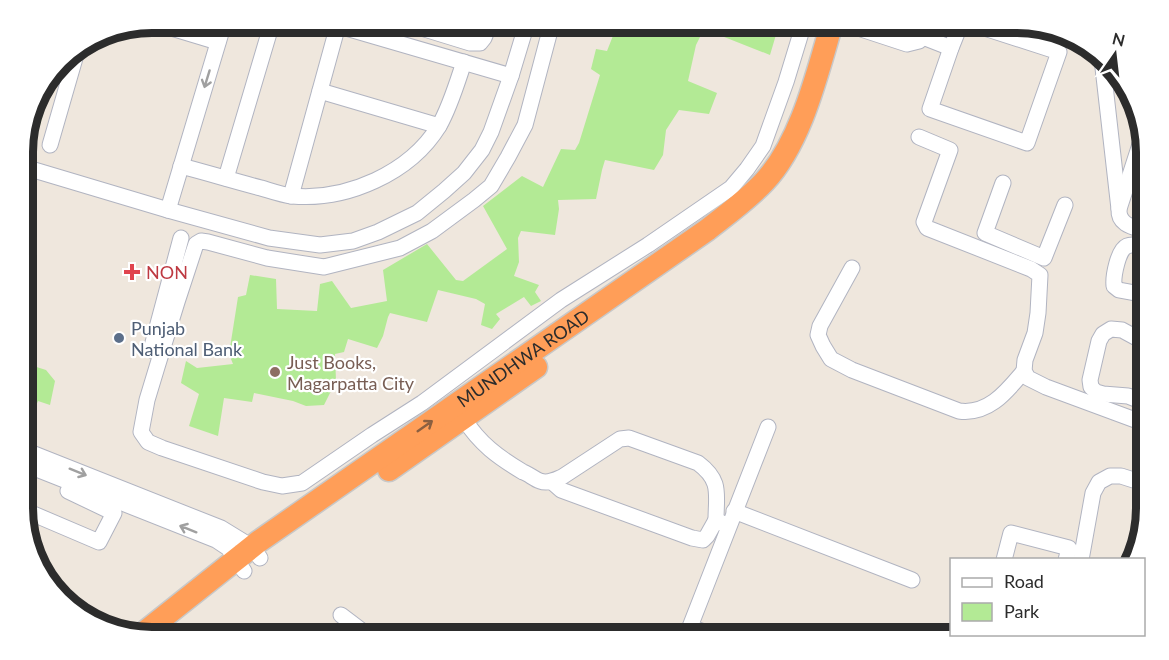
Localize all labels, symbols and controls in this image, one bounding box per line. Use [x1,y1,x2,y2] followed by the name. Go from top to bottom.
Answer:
[1085,24,1145,84] north arrow
[1110,28,1127,50] text: N
[201,69,212,88] one-way arrow
[146,261,188,283] place label: NON
[123,263,141,281] marker: NON
[452,304,593,412] street label: MUNDHWA ROAD
[131,317,243,360] place label: Punjab National Bank
[112,331,126,345] marker: Punjab National Bank
[287,351,415,394] place label: Just Books, Magarpatta City
[268,365,282,379] marker: Just Books, Magarpatta City
[416,420,432,432] one-way arrow
[68,467,87,478] one-way arrow
[179,523,197,534] one-way arrow
[950,558,1145,636] legend
[1004,570,1044,592] text: Road
[1004,600,1040,622] text: Park

